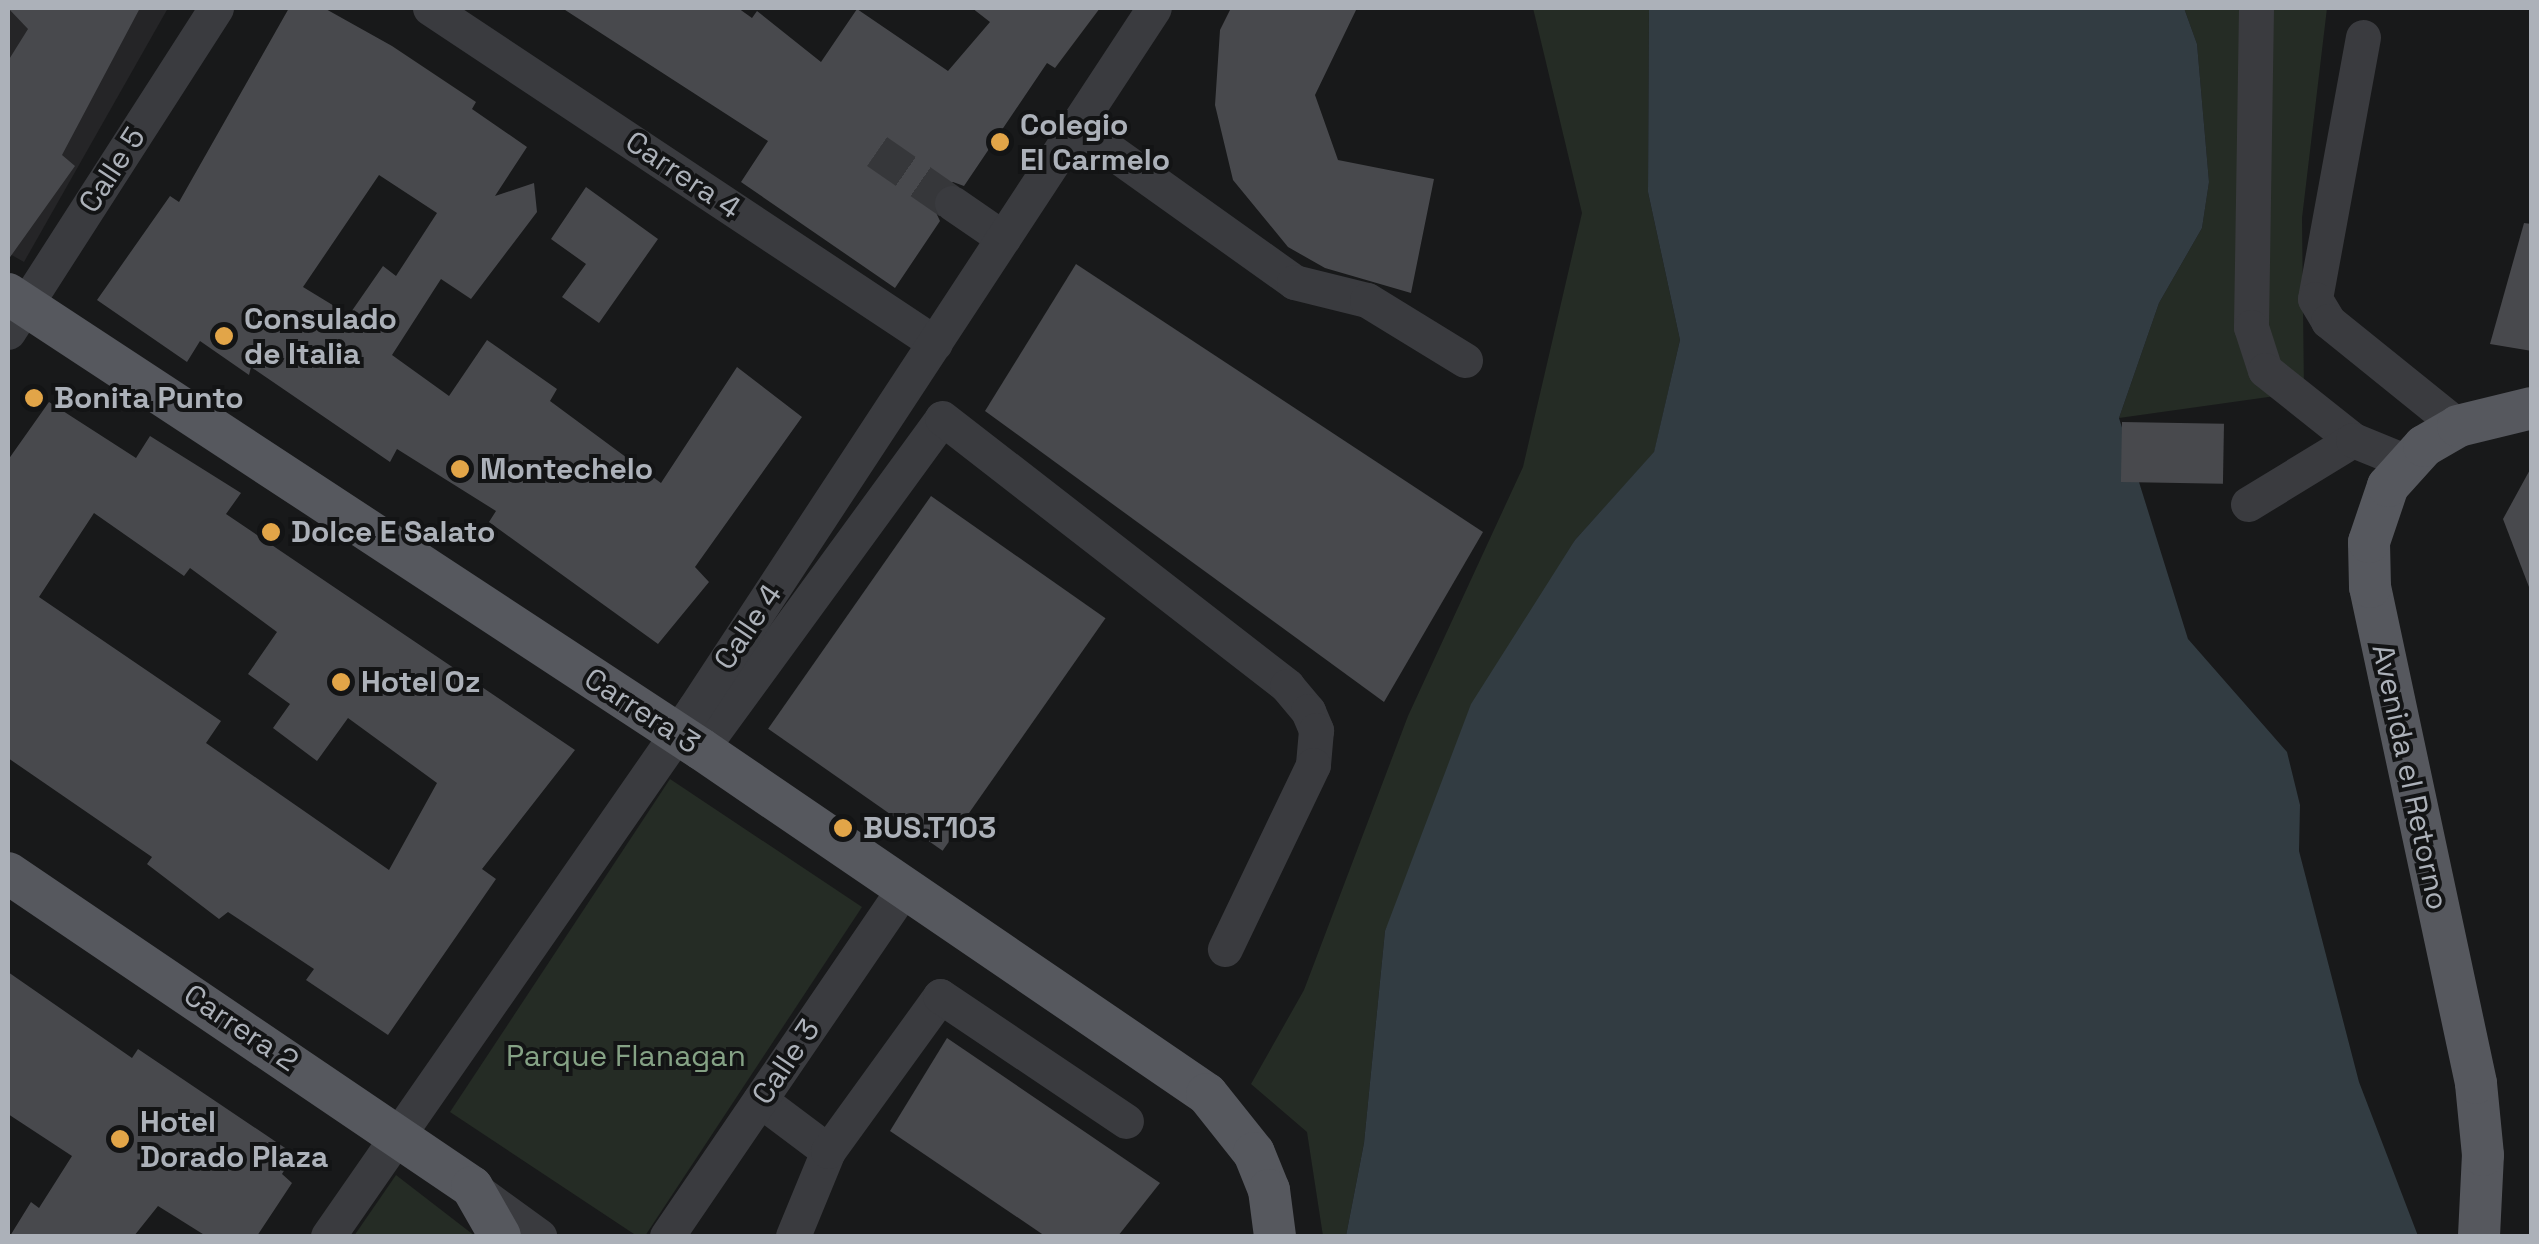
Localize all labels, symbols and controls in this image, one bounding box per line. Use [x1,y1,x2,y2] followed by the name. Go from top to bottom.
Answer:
[1020,107,1170,178] place label: Colegio El Carmelo
[71,121,153,219] street label: Calle 5
[619,123,747,227] street label: Carrera 4
[989,131,1011,153] marker: Colegio El Carmelo
[244,301,397,372] place label: Consulado de Italia
[213,325,235,347] marker: Consulado de Italia
[54,380,244,416] place label: Bonita Punto
[23,387,45,409] marker: Bonita Punto
[480,451,653,487] place label: Montechelo
[449,458,471,480] marker: Montechelo
[291,514,495,550] place label: Dolce E Salato
[260,521,282,543] marker: Dolce E Salato
[706,577,790,677] street label: Calle 4
[2364,641,2456,913] street label: Avenida el Retorno
[578,660,706,762] street label: Carrera 3
[361,664,480,700] place label: Hotel Oz
[330,671,352,693] marker: Hotel Oz
[863,810,996,846] place label: BUS.T103
[832,817,854,839] marker: BUS.T103
[177,977,305,1079] street label: Carrera 2
[745,1013,827,1111] street label: Calle 3
[506,1038,746,1074] park label: Parque Flanagan
[140,1104,328,1174] place label: Hotel Dorado Plaza
[109,1128,131,1150] marker: Hotel Dorado Plaza

